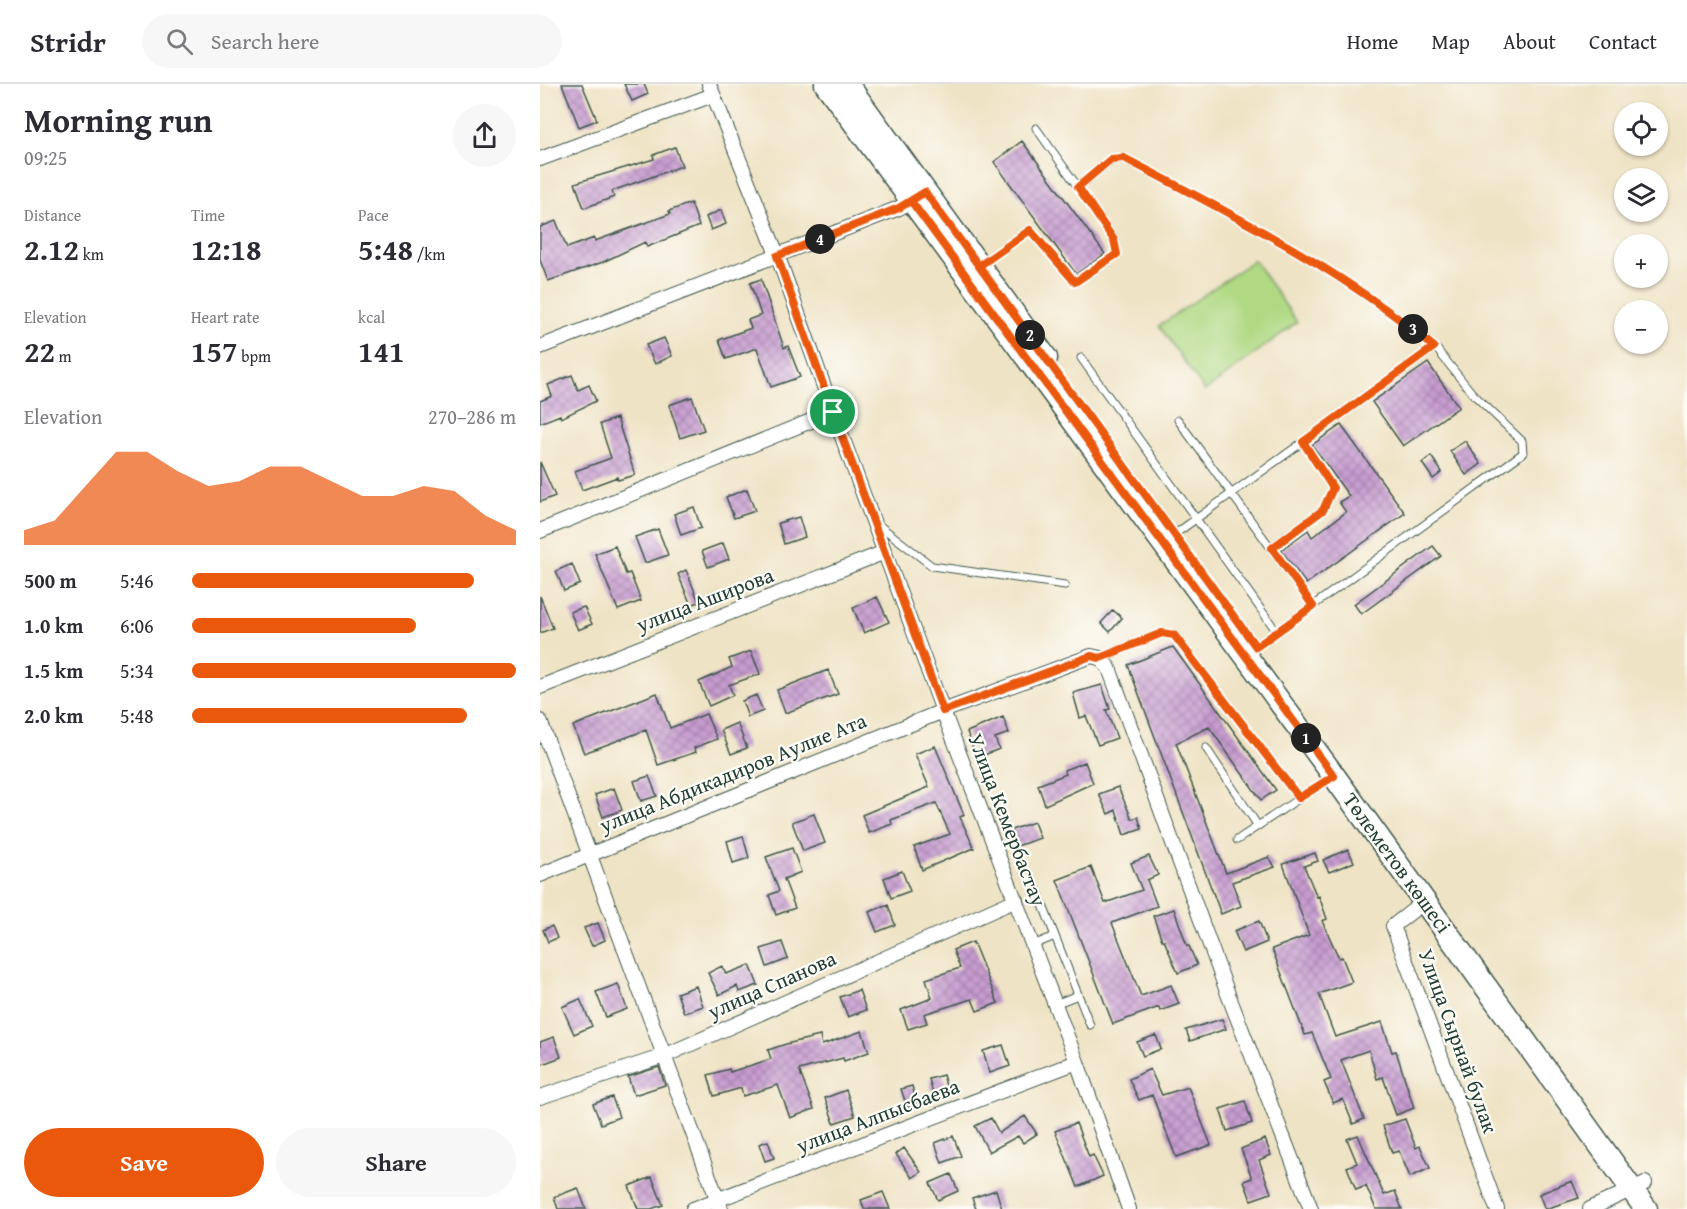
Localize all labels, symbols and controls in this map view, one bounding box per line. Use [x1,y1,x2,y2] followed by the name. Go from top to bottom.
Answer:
[142,14,562,68] search box
[30,21,106,62] text: Stridr
[163,25,196,58] icon: search
[211,25,319,57] text: Search here
[1347,26,1398,57] text: Home
[1431,26,1470,57] text: Map
[1503,26,1556,57] text: About
[1589,26,1657,57] text: Contact
[24,96,213,144] text: Morning run
[1614,102,1668,354] map controls
[1614,102,1668,156] button: locate
[453,104,516,167] button: share
[24,143,67,172] text: 09:25
[1614,168,1668,222] button: layers
[24,203,81,227] text: Distance
[191,203,225,227] text: Time
[358,203,389,227] text: Pace
[805,224,835,254] pin: 4
[24,227,79,271] text: 2.12
[191,227,262,271] text: 12:18
[358,227,413,271] text: 5:48
[816,227,824,251] text: 4
[1614,234,1668,288] button: +
[79,242,104,266] text: km
[413,242,445,266] text: /km
[1614,300,1668,354] button: −
[24,305,87,329] text: Elevation
[191,305,260,329] text: Heart rate
[358,305,385,329] text: kcal
[1398,314,1428,344] pin: 3
[1409,317,1417,341] text: 3
[1015,320,1045,350] pin: 2
[1026,323,1034,347] text: 2
[24,329,55,373] text: 22
[191,329,238,373] text: 157
[358,329,405,373] text: 141
[55,344,72,368] text: m
[238,344,271,368] text: bpm
[807,386,858,437] pin
[816,395,849,428] icon: arrive
[24,402,102,431] text: Elevation
[428,402,516,431] text: 270–286 m
[631,559,778,640] street label: улица Аширова
[24,566,77,595] text: 500 m
[120,566,154,595] text: 5:46
[24,611,83,640] text: 1.0 km
[120,611,154,640] text: 6:06
[24,656,83,685] text: 1.5 km
[120,656,154,685] text: 5:34
[24,701,83,730] text: 2.0 km
[120,701,154,730] text: 5:48
[594,705,871,841] street label: улица Абдикадиров Аулие Ата
[1291,723,1321,753] pin: 1
[1302,726,1310,750] text: 1
[960,729,1055,911] street label: Улица Кемербастау
[1336,786,1459,940] street label: Төлеметов көшесі
[702,942,841,1027] street label: улица Спанова
[1411,944,1506,1137] street label: Улица Сырнай булак
[791,1070,964,1161] street label: улица Алпысбаева
[24,1128,264,1197] button: Save
[276,1128,516,1197] button: Share

